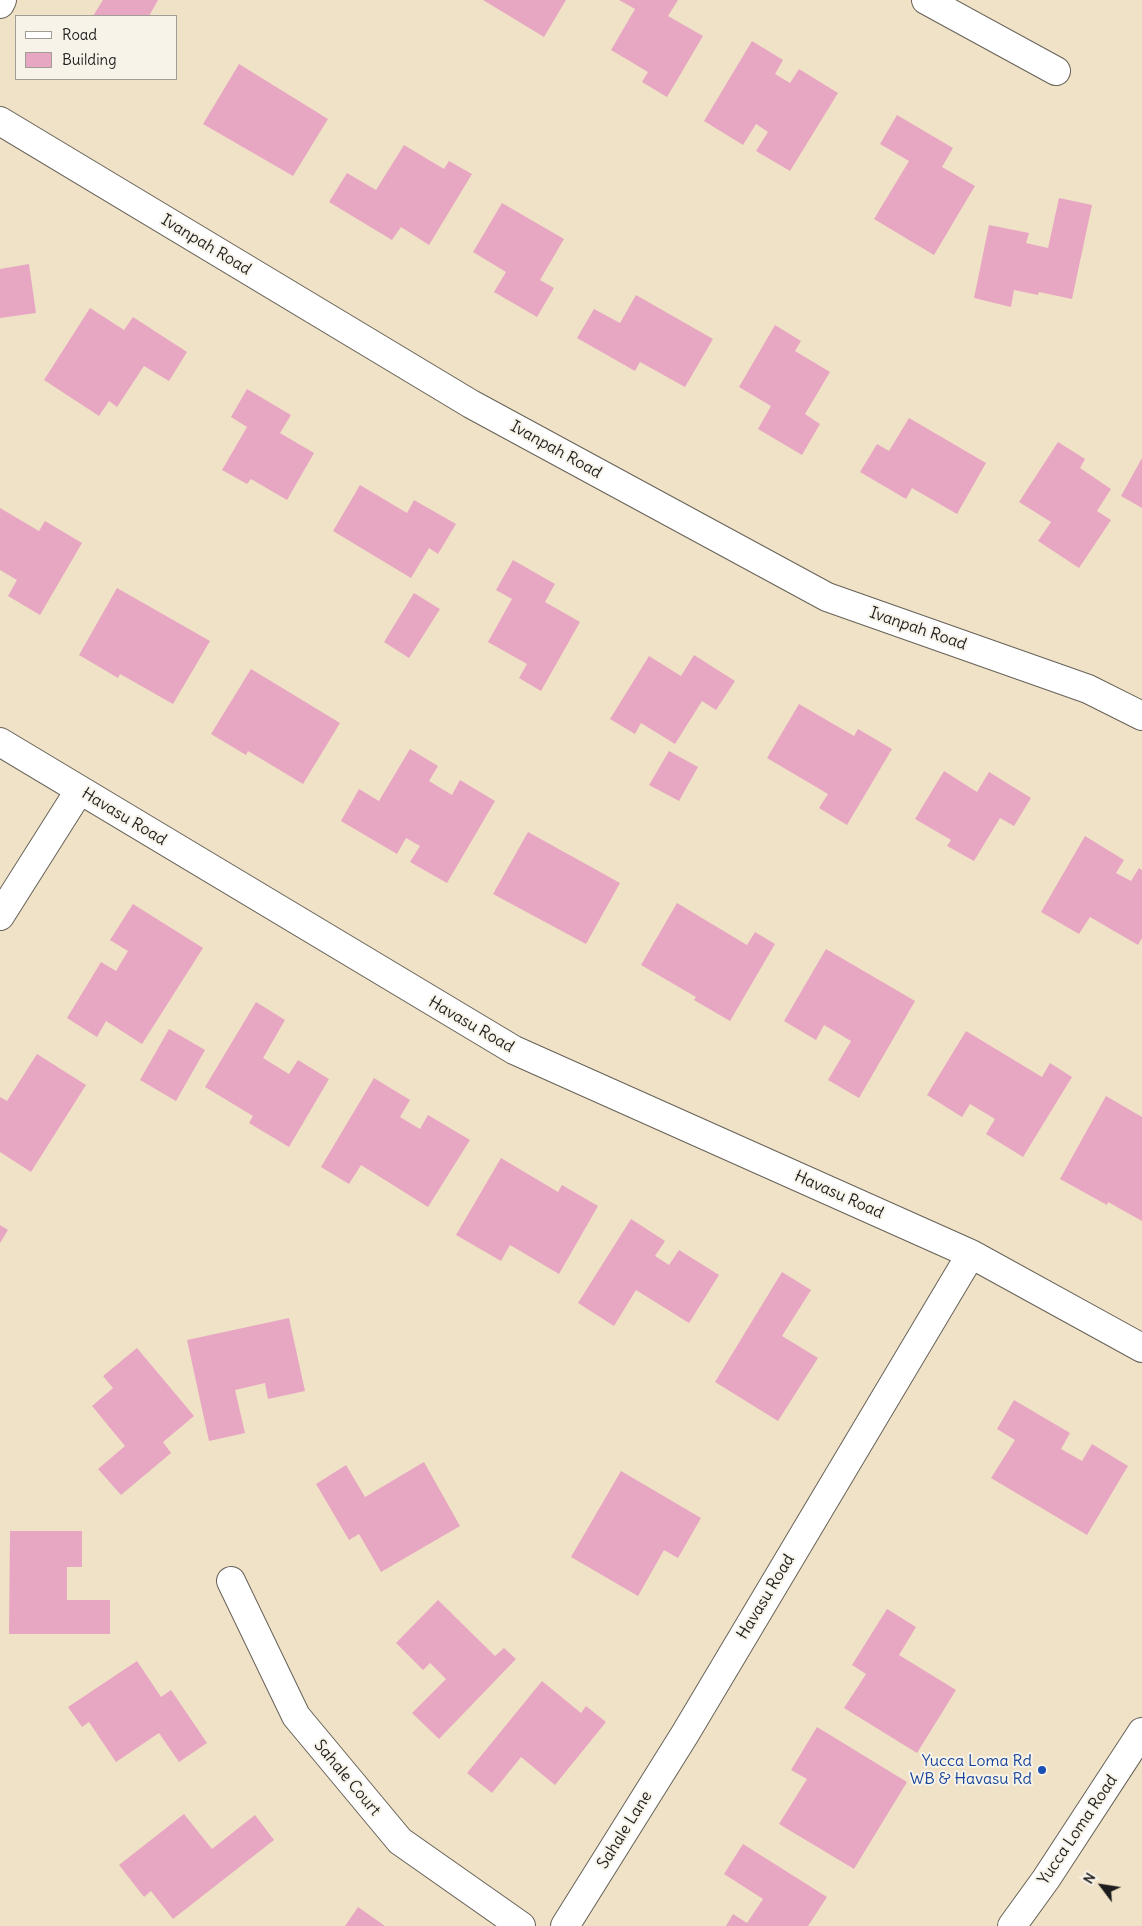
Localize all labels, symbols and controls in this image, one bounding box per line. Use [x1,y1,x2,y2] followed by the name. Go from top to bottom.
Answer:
[15,15,178,80] legend
[62,25,97,44] text: Road
[62,50,117,69] text: Building
[158,211,254,279] street label: Ivanpah Road
[507,417,605,483] street label: Ivanpah Road
[867,603,969,655] street label: Ivanpah Road
[78,784,170,850] street label: Havasu Road
[425,993,517,1057] street label: Havasu Road
[792,1167,886,1223] street label: Havasu Road
[733,1551,799,1643] street label: Havasu Road
[310,1736,384,1820] street label: Sahale Court
[910,1751,1032,1789] place label: Yucca Loma Rd WB & Havasu Rd
[1036,1764,1048,1776] marker: Yucca Loma Rd WB & Havasu Rd
[1034,1771,1122,1889] street label: Yucca Loma Road
[594,1788,656,1872] street label: Sahale Lane
[1077,1861,1127,1911] north arrow
[1079,1869,1099,1887] text: N

